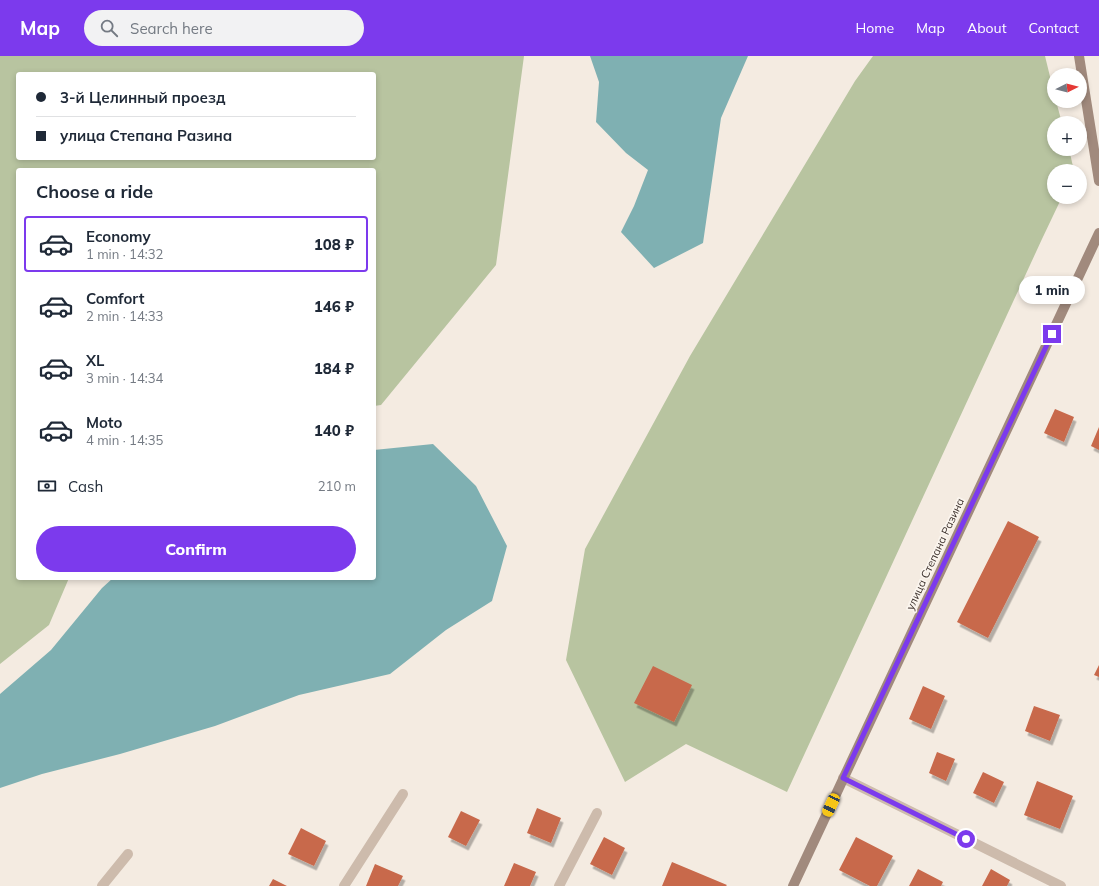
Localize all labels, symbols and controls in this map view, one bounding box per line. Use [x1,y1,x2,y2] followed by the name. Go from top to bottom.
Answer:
[84,10,364,46] search box
[20,16,60,40] text: Map
[98,17,120,39] icon: search
[130,19,213,38] text: Search here
[855,19,894,37] text: Home
[916,19,945,37] text: Map
[967,19,1007,37] text: About
[1029,19,1079,37] text: Contact
[1047,68,1087,108] north arrow
[1047,68,1087,204] map controls
[60,88,226,107] text: 3-й Целинный проезд
[1047,116,1087,156] button: +
[60,126,232,145] text: улица Степана Разина
[1047,164,1087,204] button: −
[36,180,153,203] text: Choose a ride
[38,226,74,262] icon: car
[86,227,151,246] text: Economy
[314,235,354,254] text: 108 ₽
[86,246,163,262] text: 1 min · 14:32
[1019,276,1085,304] callout: 1 min
[1035,282,1069,298] text: 1 min
[38,288,74,324] icon: car
[86,289,144,308] text: Comfort
[314,297,354,316] text: 146 ₽
[86,308,163,324] text: 2 min · 14:33
[1043,325,1061,343] route end
[38,350,74,386] icon: car
[86,351,104,370] text: XL
[314,359,354,378] text: 184 ₽
[86,370,163,386] text: 3 min · 14:34
[38,412,74,448] icon: car
[86,413,122,432] text: Moto
[314,421,354,440] text: 140 ₽
[86,432,163,448] text: 4 min · 14:35
[36,475,58,497] icon: cash
[68,477,103,496] text: Cash
[318,478,356,494] text: 210 m
[903,496,967,612] street label: улица Степана Разина
[36,526,356,572] button: Confirm
[820,792,842,818] car
[957,830,975,848] route start

